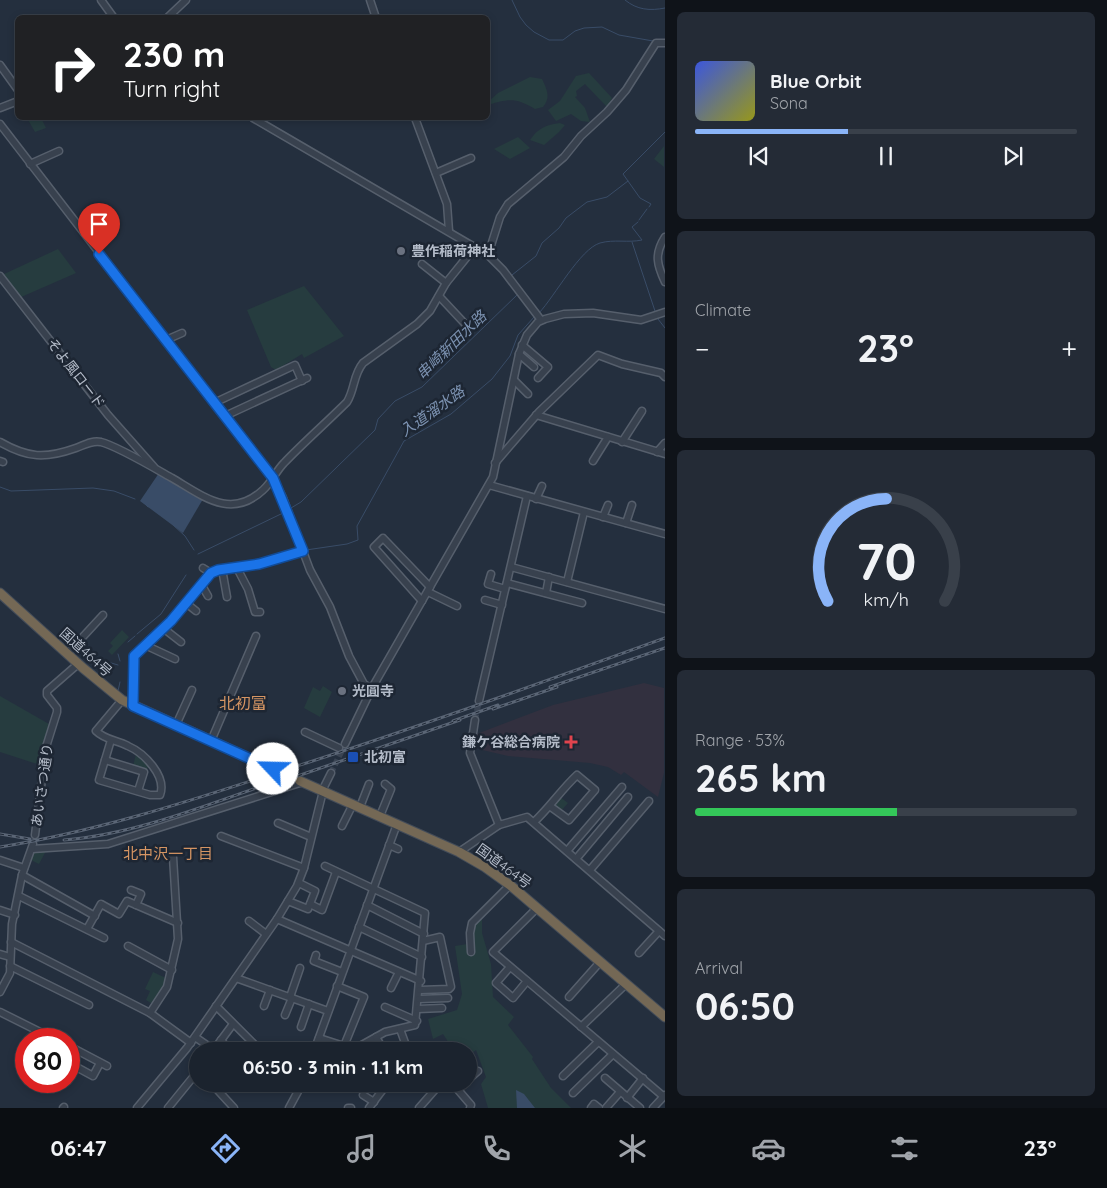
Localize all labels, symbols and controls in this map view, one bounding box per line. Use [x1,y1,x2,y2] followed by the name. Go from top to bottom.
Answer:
[123,32,225,76] text: 230 m
[40,35,105,100] icon: right
[770,69,862,93] text: Blue Orbit
[123,75,220,103] text: Turn right
[770,93,808,113] text: Sona
[745,142,773,170] icon: previous
[872,142,900,170] icon: pause
[999,142,1027,170] icon: next
[78,203,120,254] pin
[85,210,113,238] icon: arrive
[411,242,495,260] place label: 豊作稲荷神社
[395,245,407,257] marker: 豊作稲荷神社
[695,300,751,320] text: Climate
[412,306,491,383] water label: 串崎新田水路
[857,324,914,372] text: 23°
[695,331,710,366] text: −
[1061,331,1077,366] text: +
[43,334,109,412] street label: そよ風ロード
[396,381,470,440] water label: 入道溜水路
[856,528,916,593] text: 70
[863,588,909,610] text: km/h
[56,624,116,680] street label: 国道464号
[352,682,394,700] place label: 光圓寺
[336,685,348,697] marker: 光圓寺
[219,693,267,713] district label: 北初富
[695,730,785,750] text: Range · 53%
[462,733,560,751] place label: 鎌ケ谷総合病院
[564,735,578,749] marker: 鎌ケ谷総合病院
[27,742,57,828] street label: あいさつ通り
[246,742,298,794] position arrow
[364,748,406,766] place label: 北初富
[346,750,360,764] marker: 北初富
[695,754,827,802] text: 265 km
[473,840,535,892] street label: 国道464号
[123,844,213,863] district label: 北中沢一丁目
[695,958,743,978] text: Arrival
[695,982,795,1030] text: 06:50
[15,1028,80,1093] speed limit sign: 80
[243,1055,423,1079] text: 06:50 · 3 min · 1.1 km
[208,1131,243,1166] icon: directions
[344,1131,379,1166] icon: music
[479,1131,514,1166] icon: phone
[615,1131,650,1166] icon: climate
[751,1131,786,1166] icon: car
[887,1131,922,1166] icon: filters
[50,1134,107,1162] text: 06:47
[1023,1134,1056,1162] text: 23°

